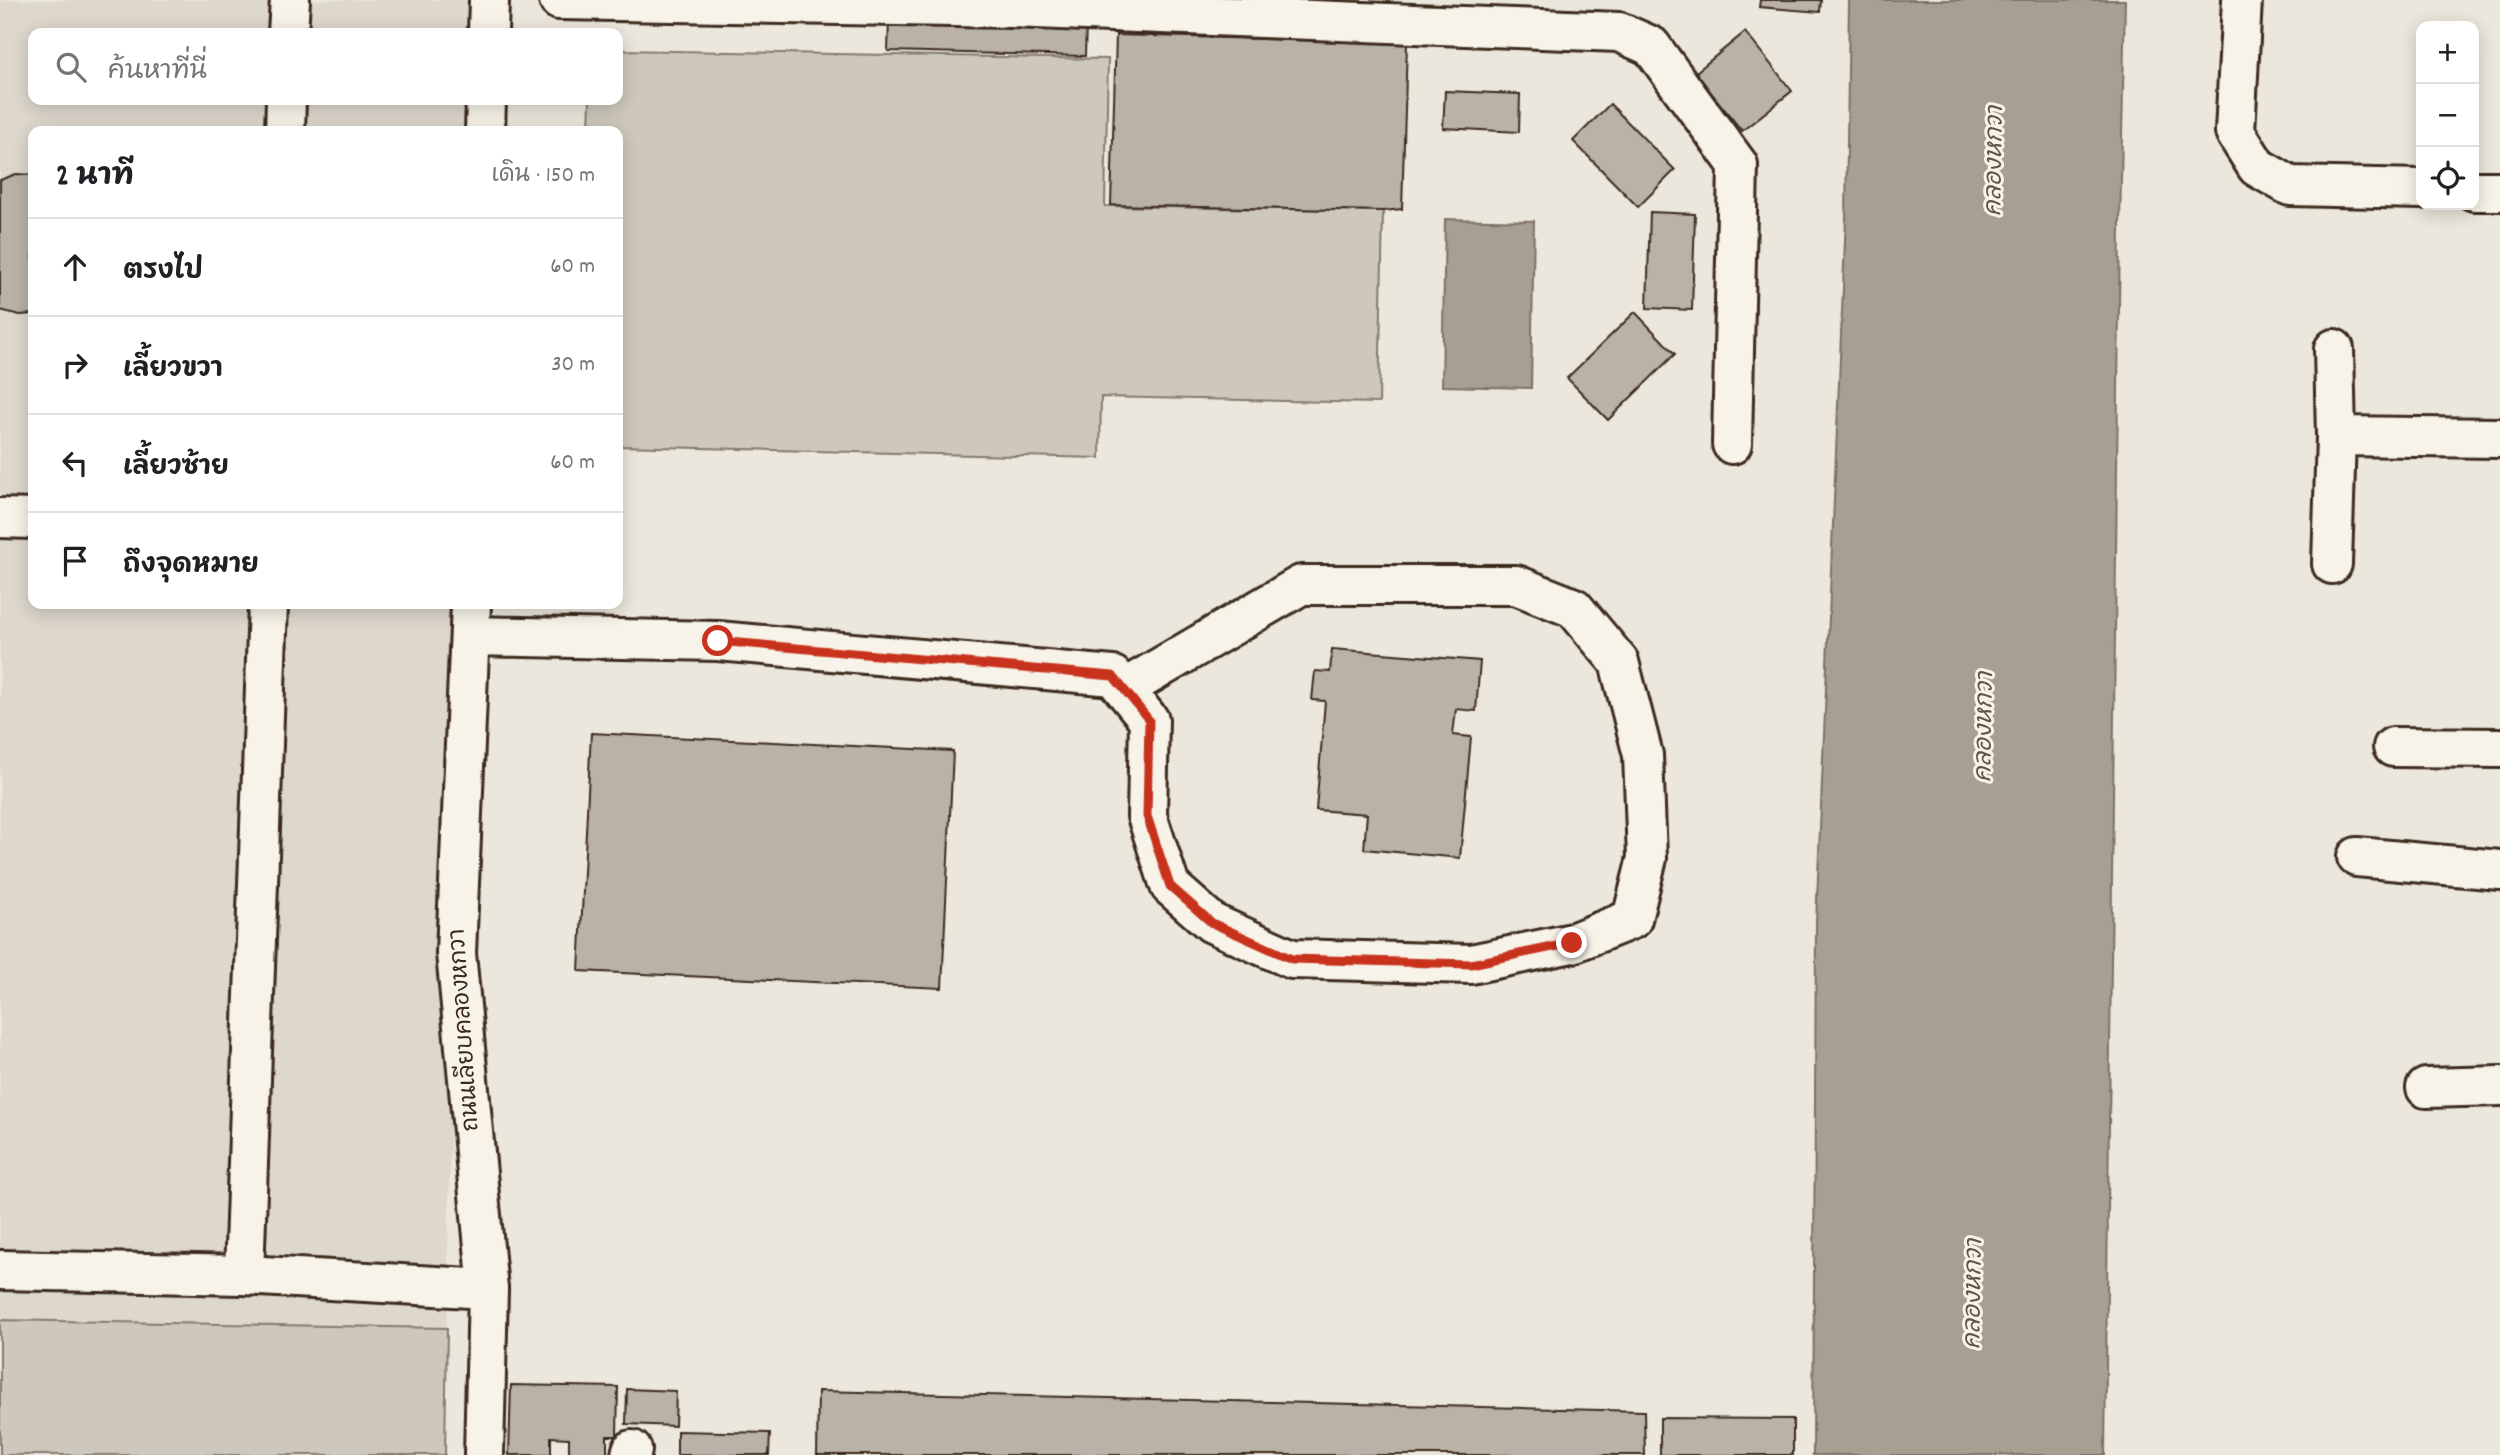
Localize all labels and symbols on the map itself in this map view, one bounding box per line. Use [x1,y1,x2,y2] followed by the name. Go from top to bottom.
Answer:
[1978,104,2014,216] water label: คลองหกวา
[702,625,733,656] route start
[1968,670,2004,782] water label: คลองหกวา
[1556,927,1587,958] route end
[440,928,490,1133] street label: ถนนเลียบคลองหกวา
[1957,1237,1993,1349] water label: คลองหกวา

